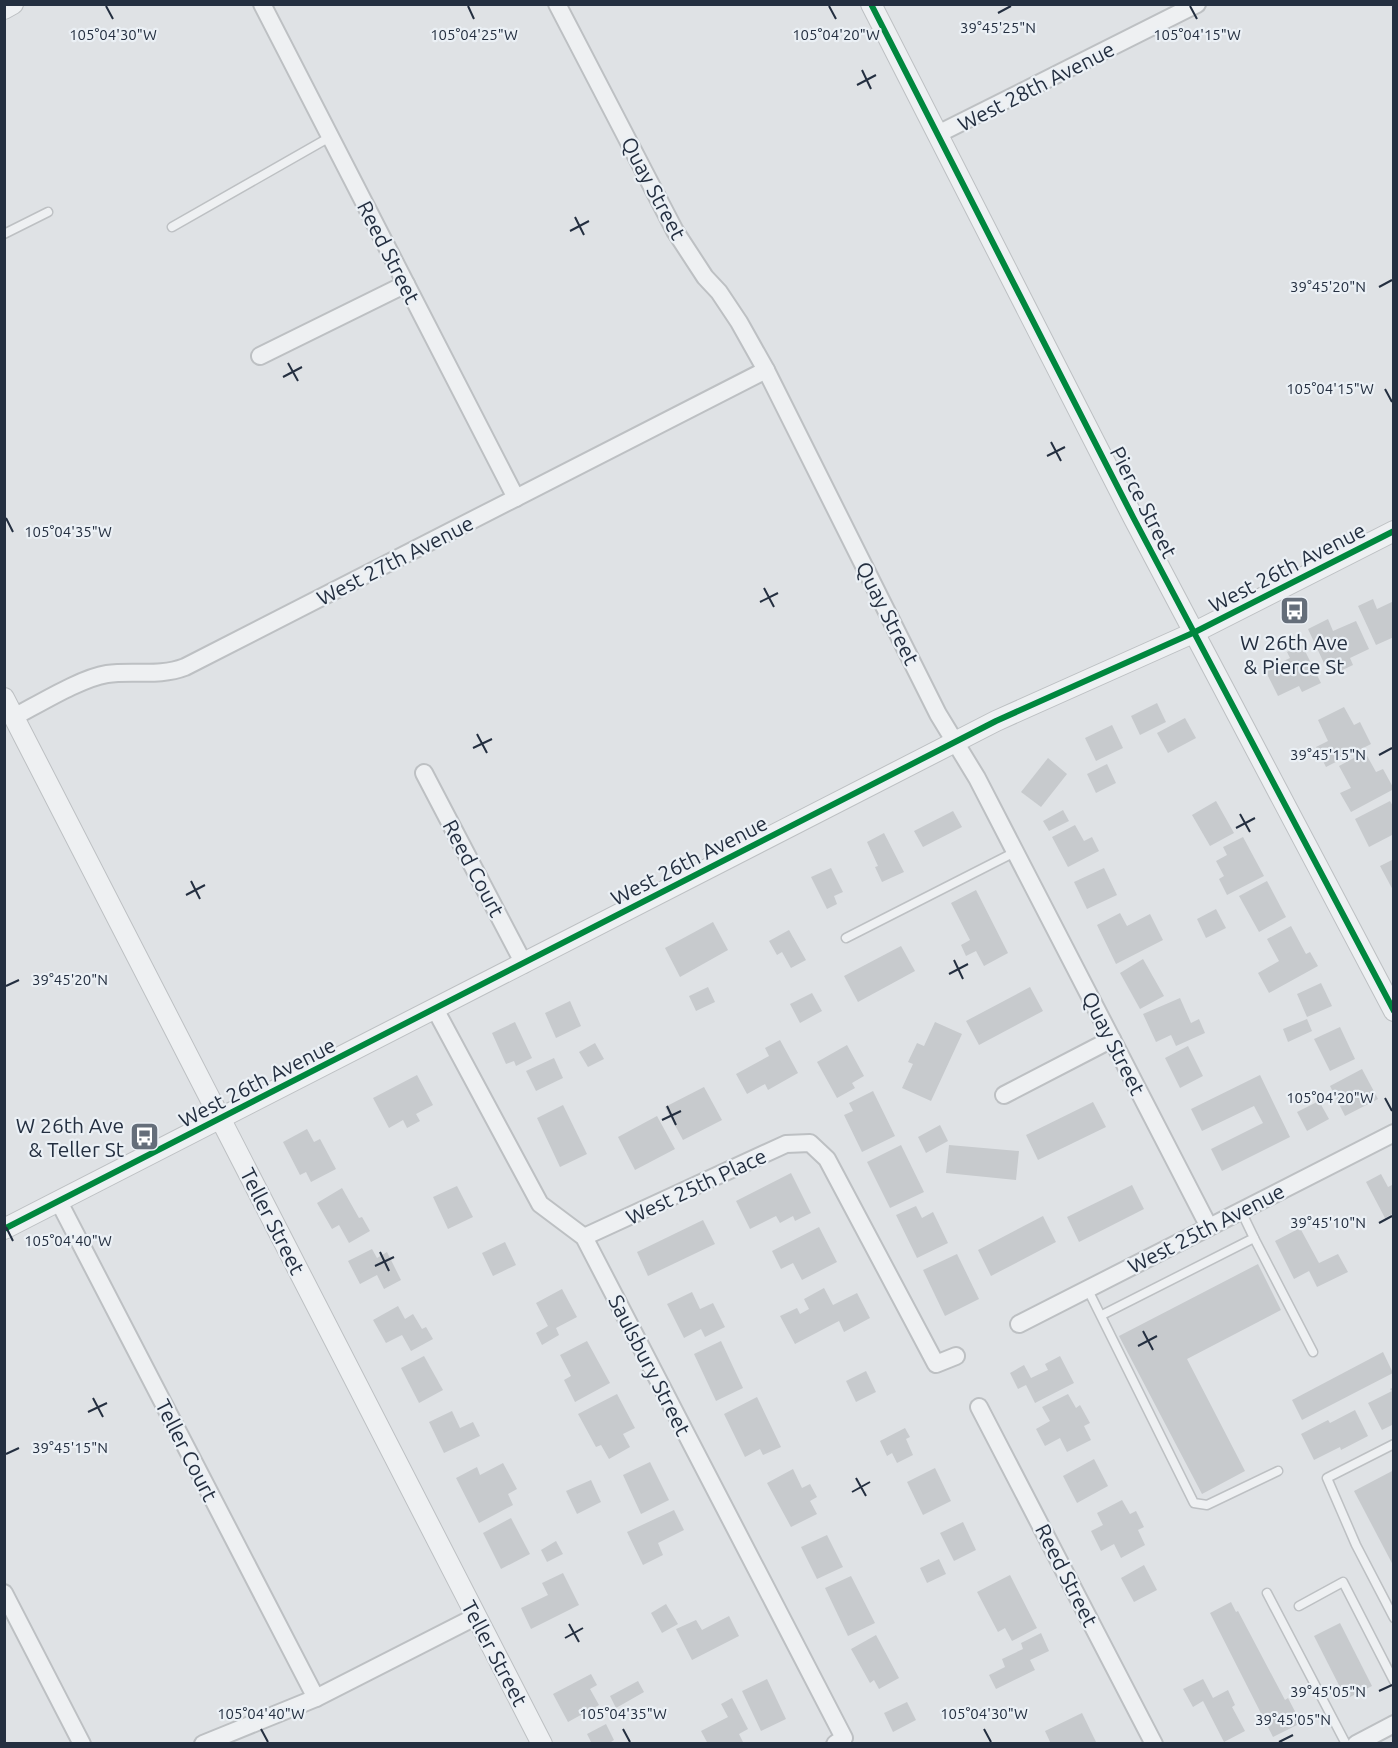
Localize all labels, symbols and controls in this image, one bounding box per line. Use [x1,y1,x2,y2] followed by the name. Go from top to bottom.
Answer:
[960,19,1036,36] text: 39°45'25"N
[69,26,157,43] text: 105°04'30"W
[430,26,518,43] text: 105°04'25"W
[792,26,880,43] text: 105°04'20"W
[1153,26,1241,43] text: 105°04'15"W
[954,36,1118,136] street label: West 28th Avenue
[617,133,691,243] street label: Quay Street
[353,197,425,307] street label: Reed Street
[1290,278,1366,295] text: 39°45'20"N
[1286,380,1374,397] text: 105°04'15"W
[1106,442,1182,562] street label: Pierce Street
[313,510,477,610] street label: West 27th Avenue
[1205,517,1369,617] street label: West 26th Avenue
[24,523,112,540] text: 105°04'35"W
[852,557,924,669] street label: Quay Street
[1278,595,1310,627] bus stop icon: W 26th Ave & Pierce St
[1240,630,1348,678] place label: W 26th Ave & Pierce St
[1290,746,1366,763] text: 39°45'15"N
[607,810,771,910] street label: West 26th Avenue
[438,815,510,921] street label: Reed Court
[32,971,108,988] text: 39°45'20"N
[1078,987,1150,1099] street label: Quay Street
[175,1032,339,1132] street label: West 26th Avenue
[1286,1089,1374,1106] text: 105°04'20"W
[16,1113,124,1161] place label: W 26th Ave & Teller St
[129,1121,161,1153] bus stop icon: W 26th Ave & Teller St
[622,1143,770,1229] street label: West 25th Place
[236,1164,310,1278] street label: Teller Street
[1124,1178,1288,1278] street label: West 25th Avenue
[1290,1214,1366,1231] text: 39°45'10"N
[24,1232,112,1249] text: 105°04'40"W
[604,1291,696,1439] street label: Saulsbury Street
[151,1395,223,1505] street label: Teller Court
[32,1439,108,1456] text: 39°45'15"N
[1031,1520,1103,1630] street label: Reed Street
[457,1596,533,1710] street label: Teller Street
[1290,1683,1366,1700] text: 39°45'05"N
[217,1705,305,1722] text: 105°04'40"W
[579,1705,667,1722] text: 105°04'35"W
[940,1705,1028,1722] text: 105°04'30"W
[1255,1711,1331,1728] text: 39°45'05"N

